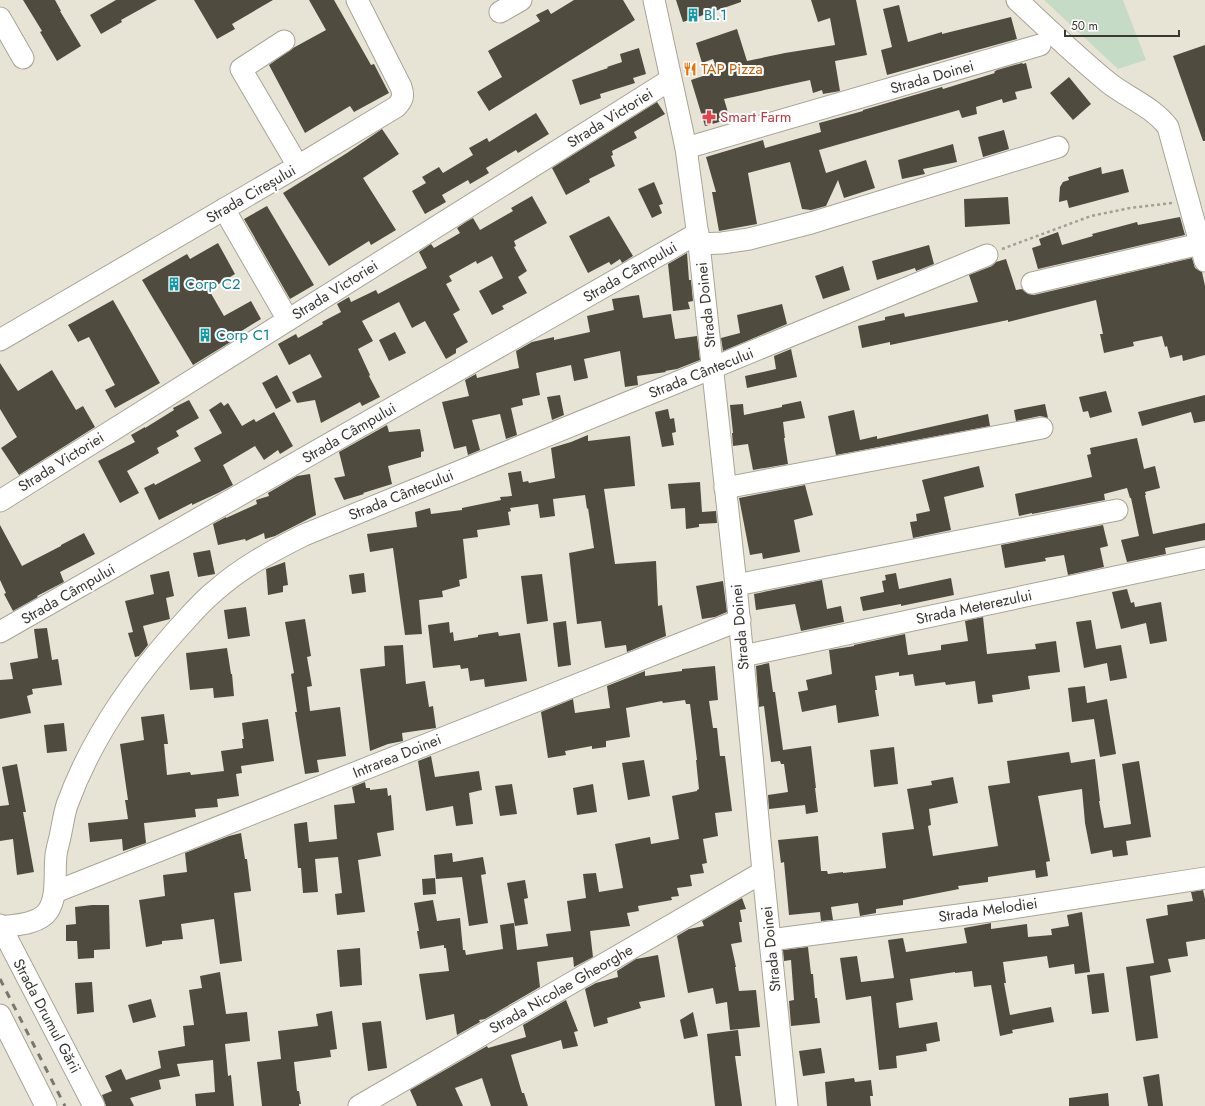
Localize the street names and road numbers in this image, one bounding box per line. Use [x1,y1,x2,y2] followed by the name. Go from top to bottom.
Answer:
[888,55,976,99] street label: Strada Doinei
[563,83,657,153] street label: Strada Victoriei
[202,159,300,229] street label: Strada Cireșului
[579,236,681,308] street label: Strada Câmpului
[288,255,382,325] street label: Strada Victoriei
[691,261,721,349] street label: Strada Doinei
[645,342,757,404] street label: Strada Cântecului
[298,397,400,469] street label: Strada Câmpului
[14,427,108,497] street label: Strada Victoriei
[345,464,457,526] street label: Strada Cântecului
[17,558,119,630] street label: Strada Câmpului
[725,583,755,671] street label: Strada Doinei
[914,584,1034,630] street label: Strada Meterezului
[349,728,445,784] street label: Intrarea Doinei
[937,892,1039,928] street label: Strada Melodiei
[756,905,786,993] street label: Strada Doinei
[485,939,637,1039] street label: Strada Nicolae Gheorghe
[7,955,87,1077] street label: Strada Drumul Gării

